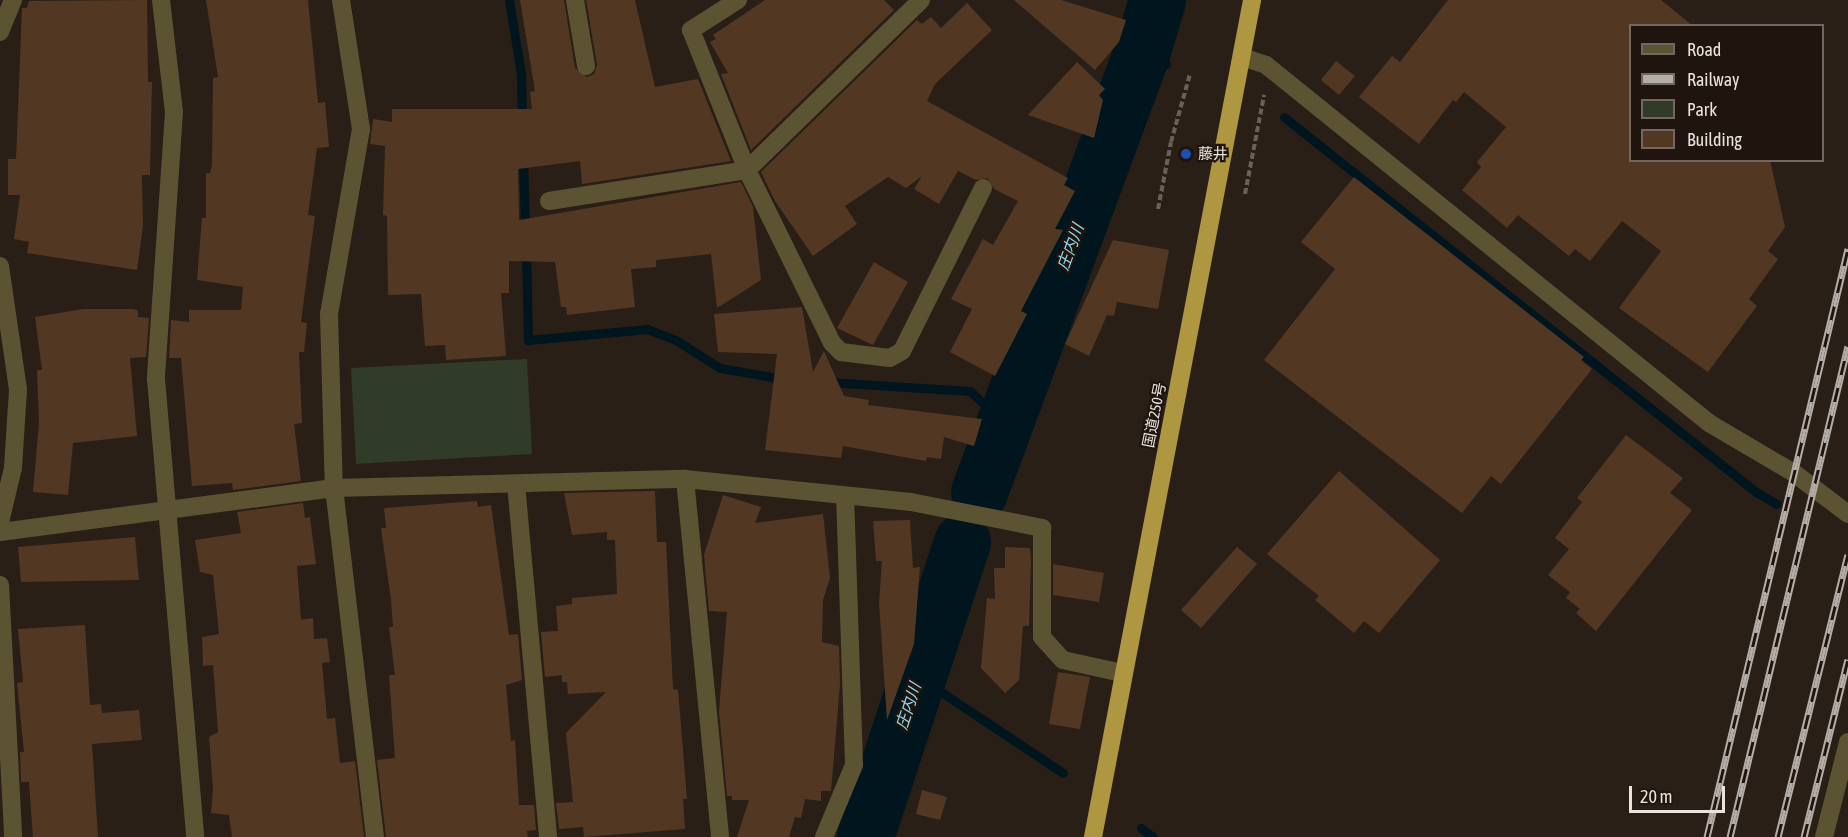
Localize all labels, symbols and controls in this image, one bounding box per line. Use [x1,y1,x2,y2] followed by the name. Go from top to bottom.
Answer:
[1629,24,1824,162] legend
[1687,39,1721,60] text: Road
[1687,69,1739,90] text: Railway
[1687,99,1717,120] text: Park
[1687,129,1742,150] text: Building
[1198,145,1228,163] place label: 藤井
[1179,147,1193,161] marker: 藤井
[1053,221,1087,273] water label: 庄内川
[1139,381,1169,449] street label: 国道250号
[891,680,925,732] water label: 庄内川
[1632,774,1728,812] scale bar
[1640,786,1672,807] text: 20 m

